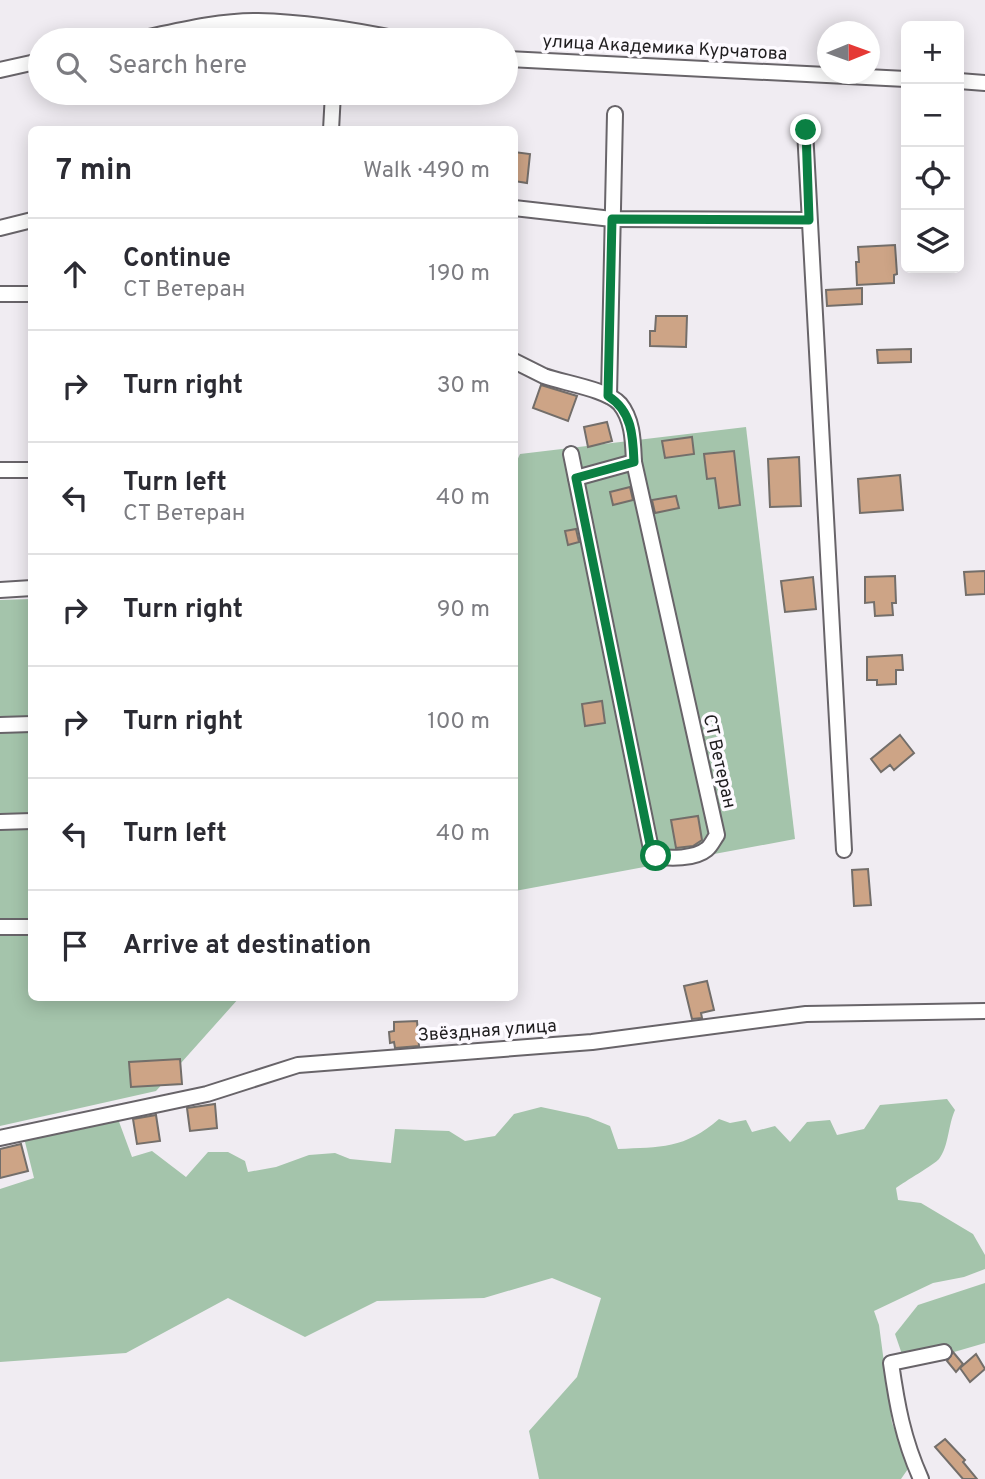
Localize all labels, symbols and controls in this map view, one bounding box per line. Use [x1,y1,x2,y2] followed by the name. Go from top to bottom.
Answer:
[817,21,880,84] north arrow
[901,21,964,273] map controls
[901,21,964,84] button: +
[28,28,518,105] search box
[542,31,788,66] street label: улица Академика Курчатова
[52,48,90,86] icon: search
[108,50,247,83] text: Search here
[901,84,964,147] button: −
[790,114,821,145] route end
[901,147,964,210] button: locate
[56,153,132,190] text: 7 min
[363,157,490,186] text: Walk · 490 m
[901,210,964,273] button: layers
[123,243,231,276] text: Continue
[56,255,94,293] icon: ahead
[428,260,490,289] text: 190 m
[123,276,245,305] text: СТ Ветеран
[56,367,94,405] icon: right
[123,370,243,403] text: Turn right
[437,372,490,401] text: 30 m
[123,467,227,500] text: Turn left
[56,479,94,517] icon: left
[436,484,490,513] text: 40 m
[123,500,245,529] text: СТ Ветеран
[56,591,94,629] icon: right
[123,594,243,627] text: Turn right
[437,596,490,625] text: 90 m
[56,703,94,741] icon: right
[123,706,243,739] text: Turn right
[427,708,490,737] text: 100 m
[697,712,741,811] street label: СТ Ветеран
[56,815,94,853] icon: left
[123,818,227,851] text: Turn left
[436,820,490,849] text: 40 m
[640,840,671,871] route start
[56,927,94,965] icon: arrive
[123,930,371,963] text: Arrive at destination
[417,1015,557,1048] street label: Звёздная улица

